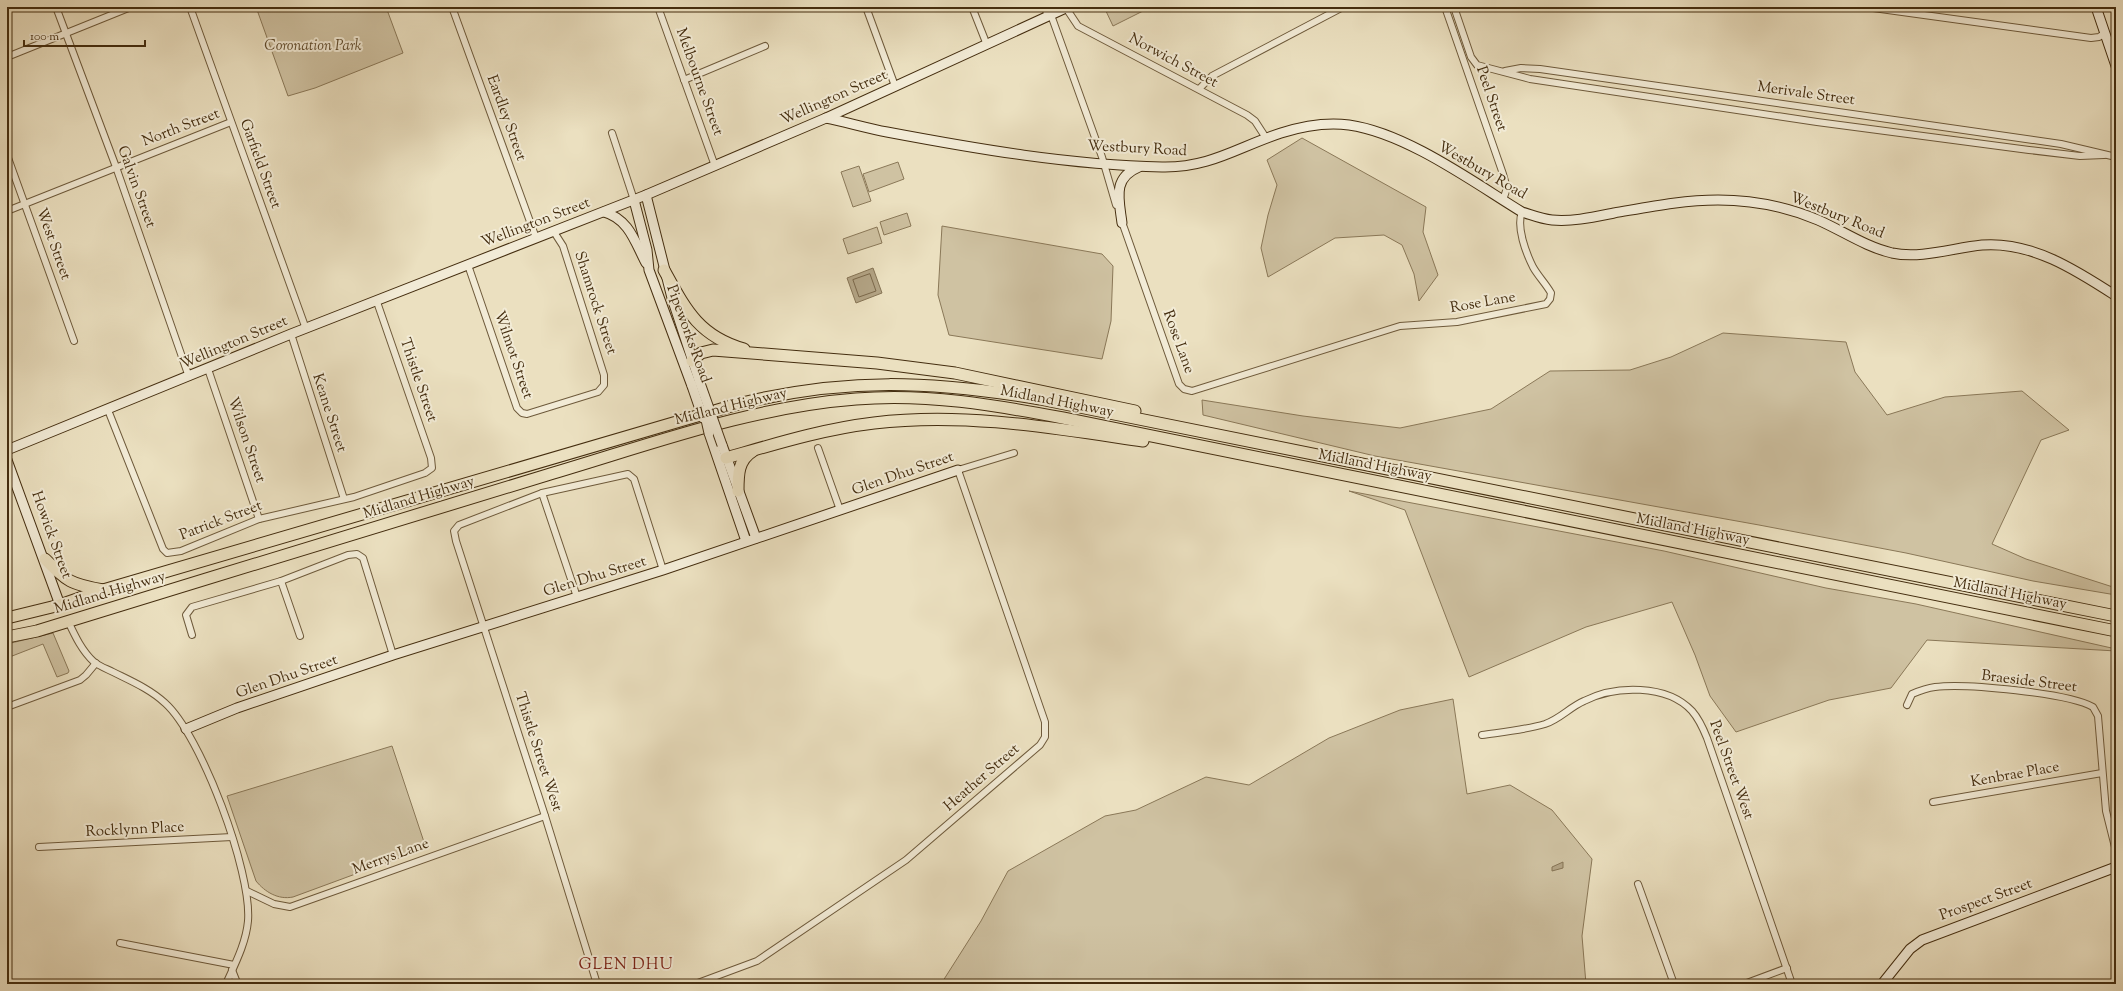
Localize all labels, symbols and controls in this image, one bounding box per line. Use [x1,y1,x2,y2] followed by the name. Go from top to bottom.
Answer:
[24,22,145,48] scale bar
[670,25,728,139] street label: Melbourne Street
[30,28,59,46] text: 100 m
[1125,29,1221,93] street label: Norwich Street
[264,36,362,57] park label: Coronation Park
[1470,64,1512,134] street label: Peel Street
[777,65,891,131] street label: Wellington Street
[481,72,531,164] street label: Eardley Street
[1756,77,1856,111] street label: Merivale Street
[139,104,223,152] street label: North Street
[234,116,286,212] street label: Garfield Street
[1087,136,1188,162] street label: Westbury Road
[1433,137,1531,205] street label: Westbury Road
[111,143,161,231] street label: Galvin Street
[1787,188,1888,245] street label: Westbury Road
[479,193,593,253] street label: Wellington Street
[30,205,76,283] street label: West Street
[568,249,622,357] street label: Shamrock Street
[661,282,716,386] street label: Pipeworks Road
[1449,287,1517,319] street label: Rose Lane
[1157,307,1199,377] street label: Rose Lane
[488,308,538,402] street label: Wilmot Street
[177,311,291,375] street label: Wellington Street
[394,335,442,425] street label: Thistle Street
[306,371,352,455] street label: Keane Street
[998,381,1116,423] street label: Midland Highway
[672,383,790,431] street label: Midland Highway
[222,394,270,486] street label: Wilson Street
[1316,445,1434,487] street label: Midland Highway
[849,447,957,501] street label: Glen Dhu Street
[361,471,478,525] street label: Midland Highway
[25,488,77,582] street label: Howick Street
[177,496,265,546] street label: Patrick Street
[1634,509,1752,551] street label: Midland Highway
[541,551,649,603] street label: Glen Dhu Street
[52,566,169,620] street label: Midland Highway
[1951,573,2069,615] street label: Midland Highway
[233,650,341,704] street label: Glen Dhu Street
[1980,666,2078,698] street label: Braeside Street
[509,690,567,814] street label: Thistle Street West
[1703,717,1759,823] street label: Peel Street West
[940,739,1024,817] street label: Heather Street
[1969,757,2061,793] street label: Kenbrae Place
[85,817,185,843] street label: Rocklynn Place
[350,833,432,881] street label: Merrys Lane
[1937,874,2035,926] street label: Prospect Street
[579,954,673,977] district label: GLEN DHU

